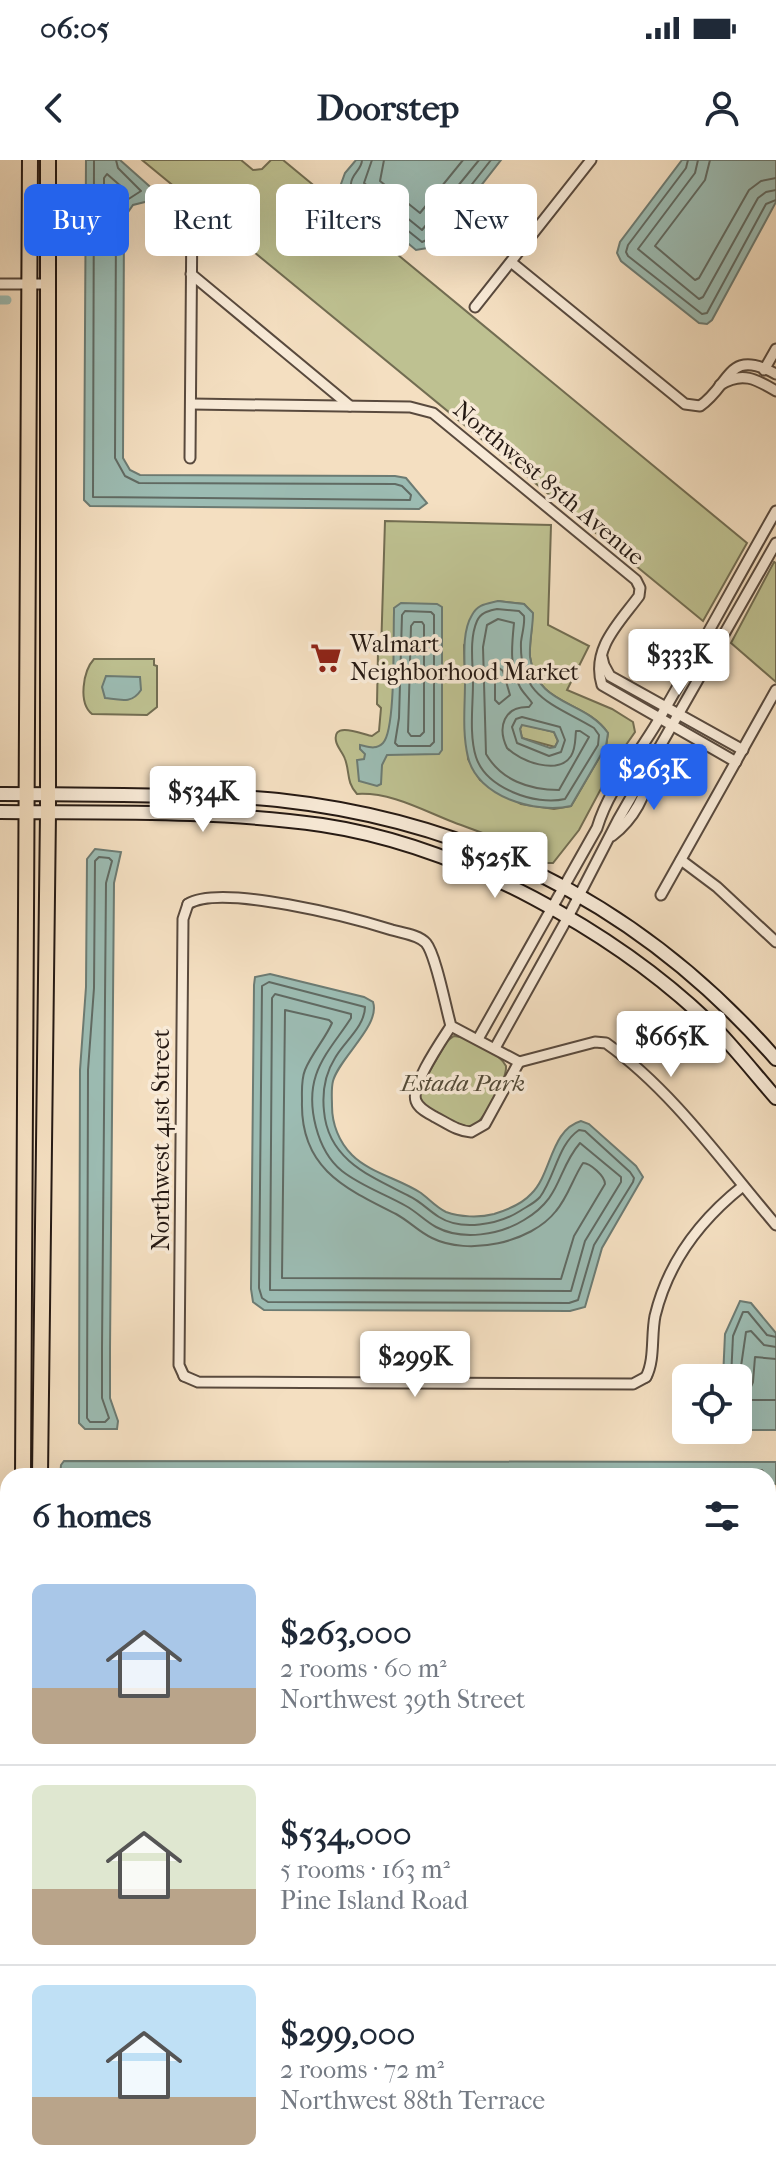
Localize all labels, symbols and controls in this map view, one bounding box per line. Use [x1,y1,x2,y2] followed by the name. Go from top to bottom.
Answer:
[40,11,110,46] text: 06:05
[32,86,76,130] icon: back
[700,86,744,130] icon: person
[317,87,459,129] text: Doorstep
[24,184,129,256] chip: Buy
[145,184,260,256] chip: Rent
[276,184,409,256] chip: Filters
[425,184,537,256] chip: New
[448,395,650,571] street label: Northwest 85th Avenue
[623,629,735,697] pin: $333K
[349,630,579,686] place label: Walmart Neighborhood Market
[646,639,712,670] text: $333K
[309,641,343,675] supermarket icon: Walmart Neighborhood Market
[598,744,710,812] pin: $263K
[618,754,690,785] text: $263K
[147,766,259,834] pin: $534K
[168,776,238,807] text: $534K
[439,832,551,900] pin: $525K
[460,842,530,873] text: $525K
[615,1011,727,1079] pin: $665K
[635,1021,707,1052] text: $665K
[147,1028,175,1251] street label: Northwest 41st Street
[399,1069,525,1097] park label: Estada Park
[359,1331,471,1399] pin: $299K
[378,1341,452,1372] text: $299K
[672,1364,752,1444] map controls
[672,1364,752,1444] button: locate
[700,1494,744,1538] icon: filters
[32,1496,151,1536] text: 6 homes
[280,1613,412,1653] text: $263,000
[96,1616,192,1712] icon: home
[280,1653,447,1684] text: 2 rooms · 60 m²
[280,1684,525,1715] text: Northwest 39th Street
[280,1814,412,1854] text: $534,000
[96,1817,192,1913] icon: home
[280,1854,450,1885] text: 5 rooms · 163 m²
[280,1885,468,1916] text: Pine Island Road
[280,2014,415,2054] text: $299,000
[96,2017,192,2113] icon: home
[280,2054,444,2085] text: 2 rooms · 72 m²
[280,2085,545,2116] text: Northwest 88th Terrace

